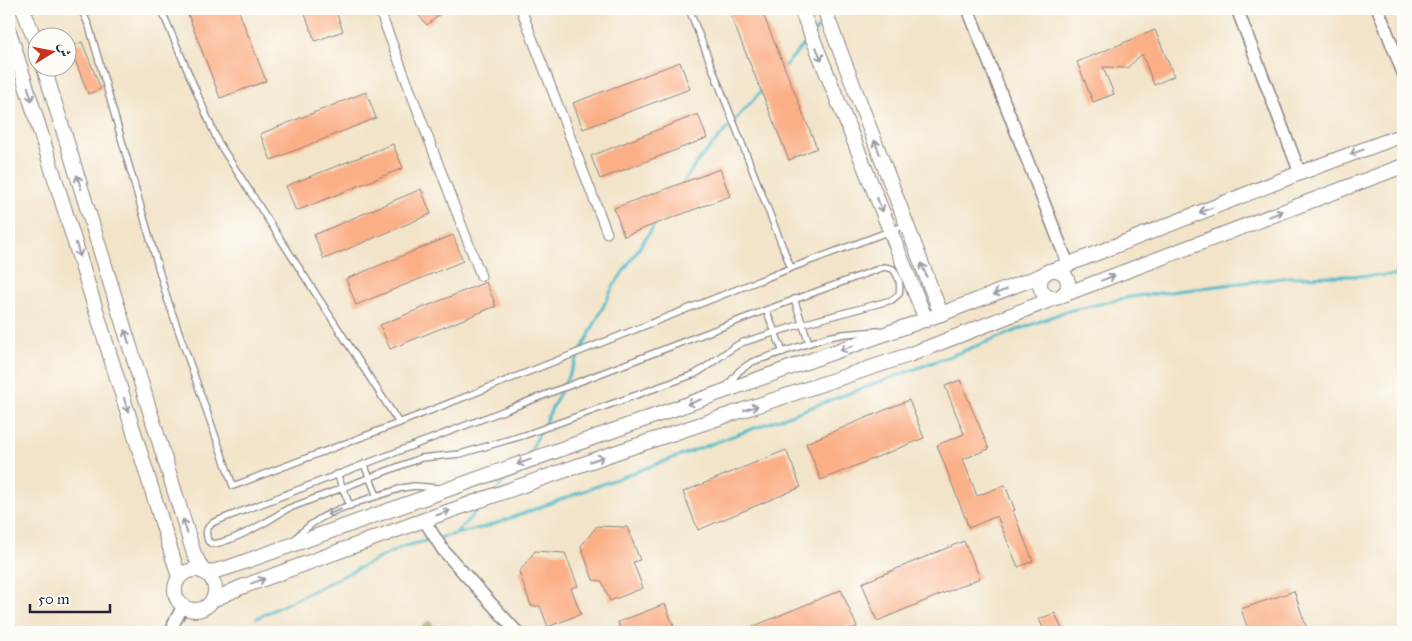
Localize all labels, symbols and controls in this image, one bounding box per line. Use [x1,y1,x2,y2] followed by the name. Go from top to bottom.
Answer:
[28,28,78,78] north arrow
[55,42,74,58] text: ش
[815,46,824,61] one-way arrow
[25,86,35,102] one-way arrow
[872,140,881,155] one-way arrow
[1350,148,1366,157] one-way arrow
[74,174,83,190] one-way arrow
[875,197,885,212] one-way arrow
[1198,206,1214,215] one-way arrow
[1268,209,1284,218] one-way arrow
[73,241,83,257] one-way arrow
[919,263,928,278] one-way arrow
[1100,273,1115,282] one-way arrow
[993,287,1008,297] one-way arrow
[122,330,131,345] one-way arrow
[840,344,855,353] one-way arrow
[121,396,131,412] one-way arrow
[687,398,702,407] one-way arrow
[742,402,758,412] one-way arrow
[588,454,604,463] one-way arrow
[517,458,533,467] one-way arrow
[327,507,342,517] one-way arrow
[435,508,450,517] one-way arrow
[180,518,190,534] one-way arrow
[250,576,265,585] one-way arrow
[30,581,110,613] scale bar
[38,590,70,608] text: 50 m

